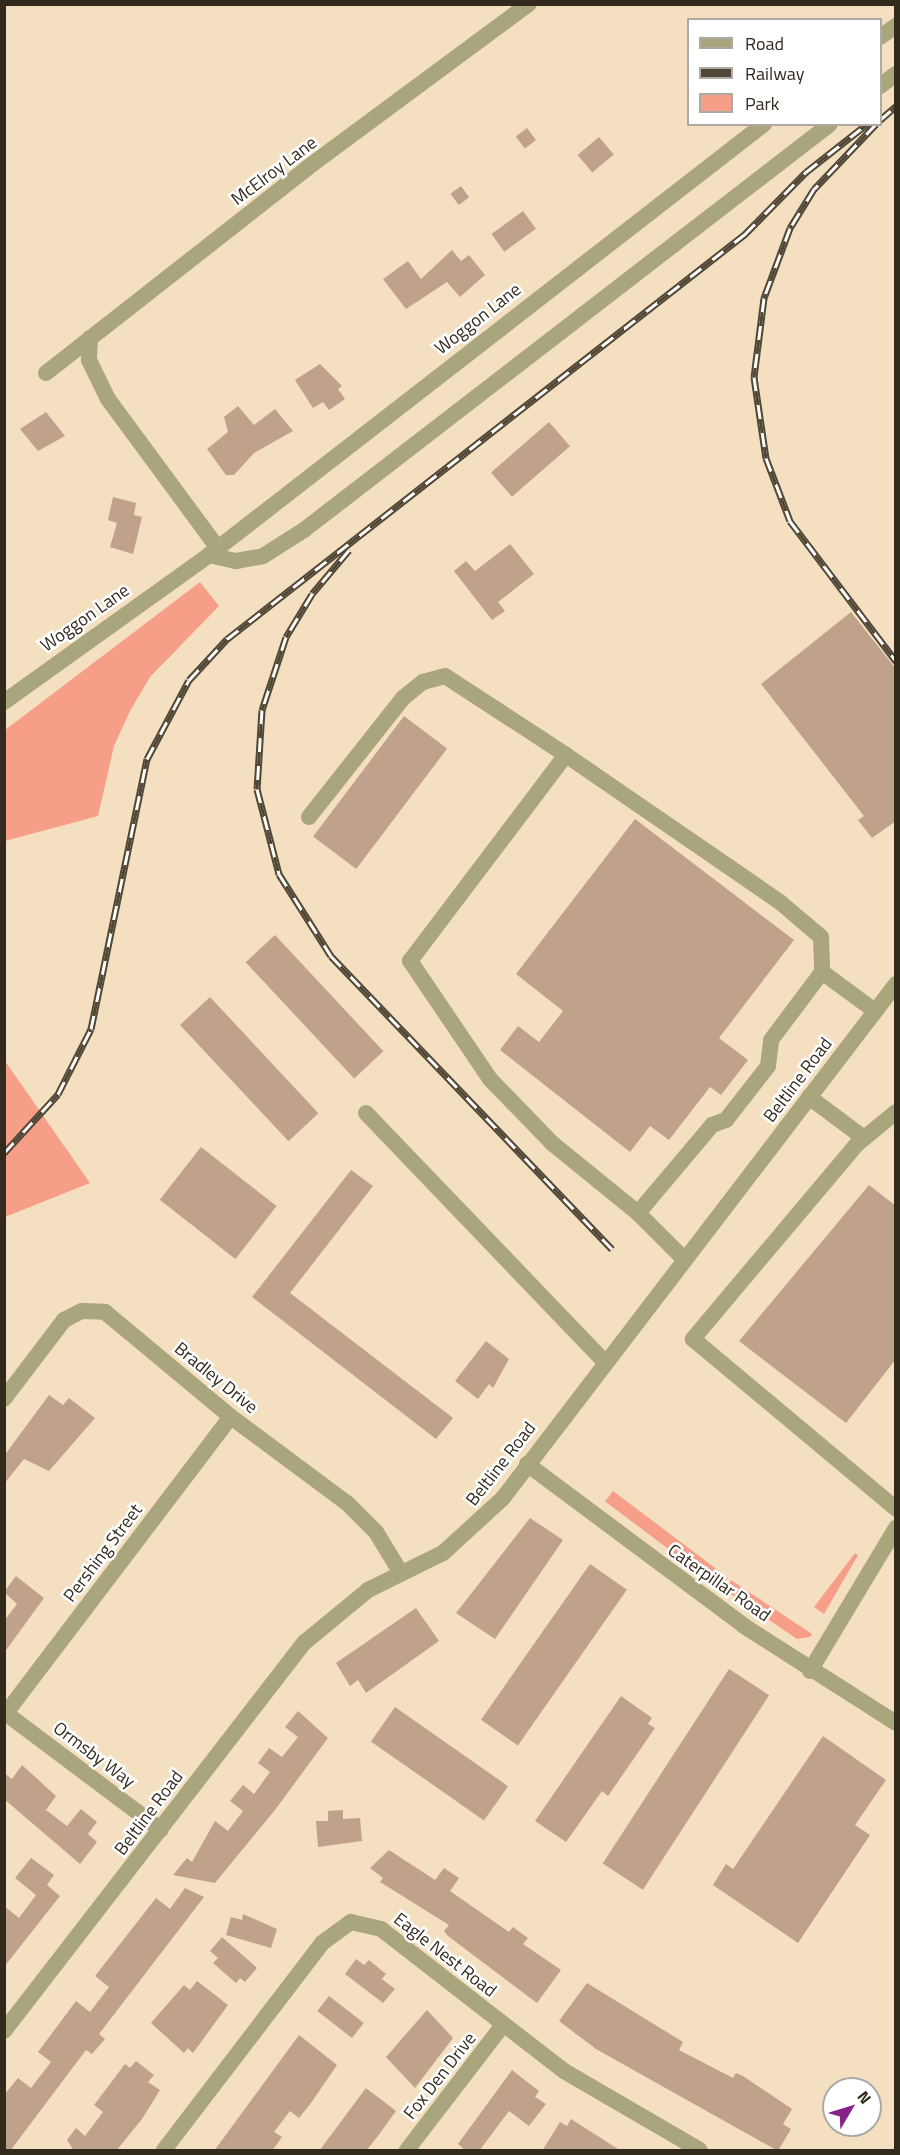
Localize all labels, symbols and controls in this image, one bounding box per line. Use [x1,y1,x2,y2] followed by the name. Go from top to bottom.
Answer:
[687,18,882,126] legend
[745,30,784,57] text: Road
[745,60,804,87] text: Railway
[745,90,779,117] text: Park
[227,132,321,210] street label: McElroy Lane
[431,279,525,359] street label: Woggon Lane
[37,580,133,656] street label: Woggon Lane
[759,1033,837,1127] street label: Beltline Road
[170,1338,262,1418] street label: Bradley Drive
[462,1418,540,1510] street label: Beltline Road
[59,1500,147,1606] street label: Pershing Street
[664,1540,774,1626] street label: Caterpillar Road
[49,1717,139,1793] street label: Ormsby Way
[110,1766,188,1860] street label: Beltline Road
[389,1908,501,2002] street label: Eagle Nest Road
[399,2028,481,2124] street label: Fox Den Drive
[822,2077,882,2137] north arrow
[852,2085,877,2109] text: N

